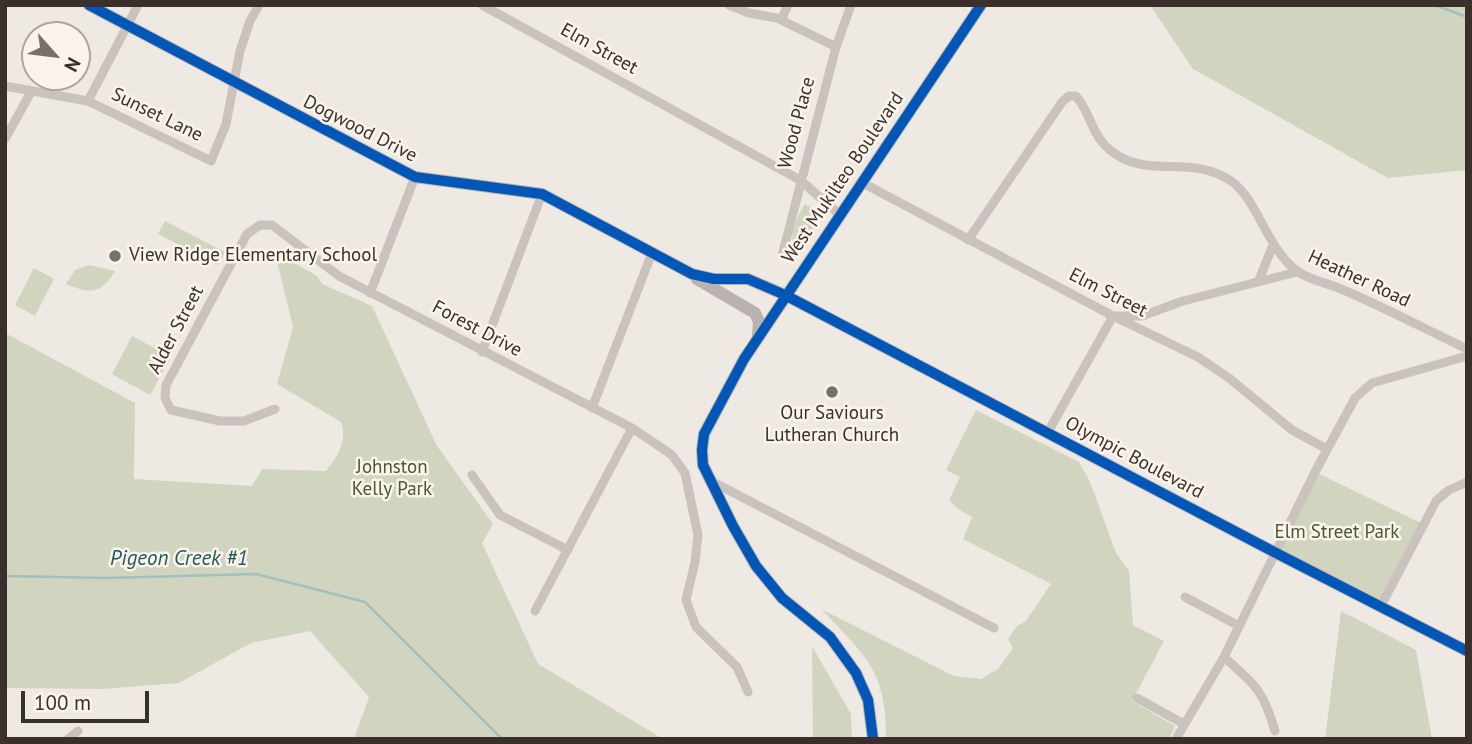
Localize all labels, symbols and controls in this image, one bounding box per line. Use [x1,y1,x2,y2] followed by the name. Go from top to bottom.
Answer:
[556,18,642,80] street label: Elm Street
[21,21,91,91] north arrow
[59,54,86,76] text: N
[774,75,820,171] street label: Wood Place
[108,83,206,147] street label: Sunset Lane
[777,88,909,268] street label: West Mukilteo Boulevard
[299,91,421,167] street label: Dogwood Drive
[129,245,377,267] place label: View Ridge Elementary School
[1304,245,1414,313] street label: Heather Road
[107,248,123,264] marker: View Ridge Elementary School
[1065,264,1151,322] street label: Elm Street
[143,282,209,378] street label: Alder Street
[428,296,526,362] street label: Forest Drive
[824,384,840,400] marker: Our Saviours Lutheran Church
[765,403,899,447] place label: Our Saviours Lutheran Church
[1061,412,1207,504] street label: Olympic Boulevard
[352,457,432,501] park label: Johnston Kelly Park
[1275,522,1399,544] park label: Elm Street Park
[110,546,248,572] water label: Pigeon Creek #1
[24,678,152,722] scale bar
[34,689,91,716] text: 100 m

